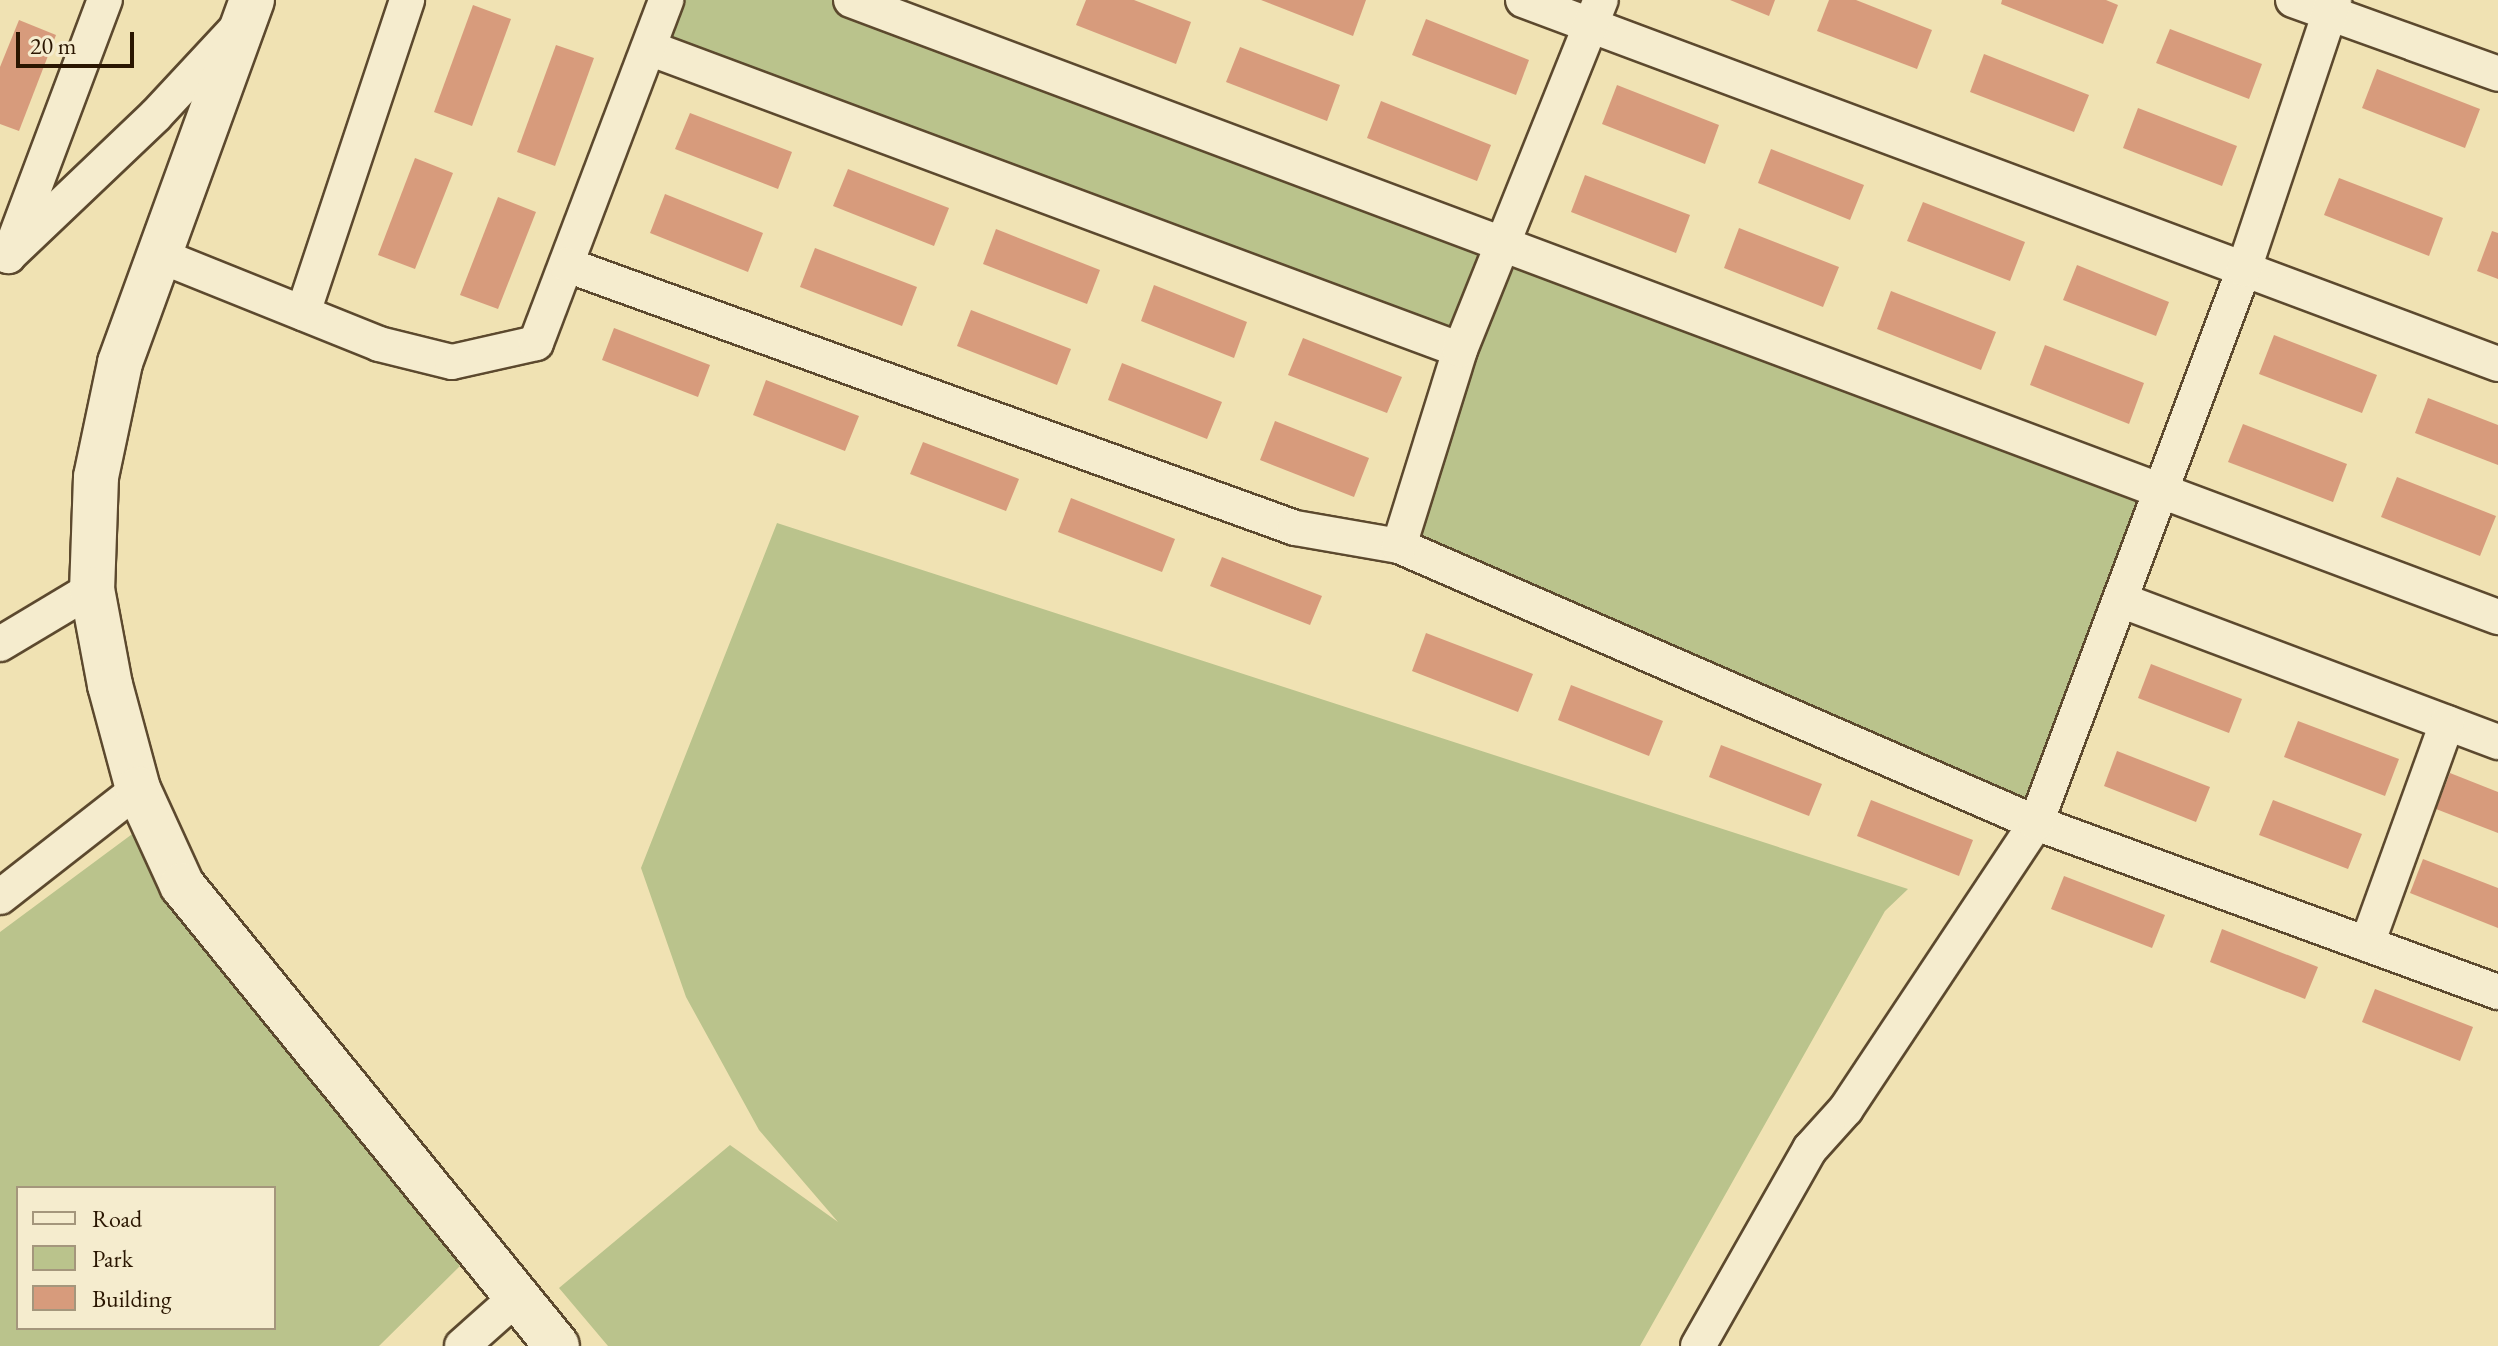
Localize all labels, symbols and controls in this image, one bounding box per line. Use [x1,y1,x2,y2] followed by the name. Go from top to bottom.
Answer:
[20,16,138,66] scale bar
[30,30,77,61] text: 20 m
[16,1186,276,1330] legend
[92,1203,142,1234] text: Road
[92,1243,133,1274] text: Park
[92,1283,172,1314] text: Building

